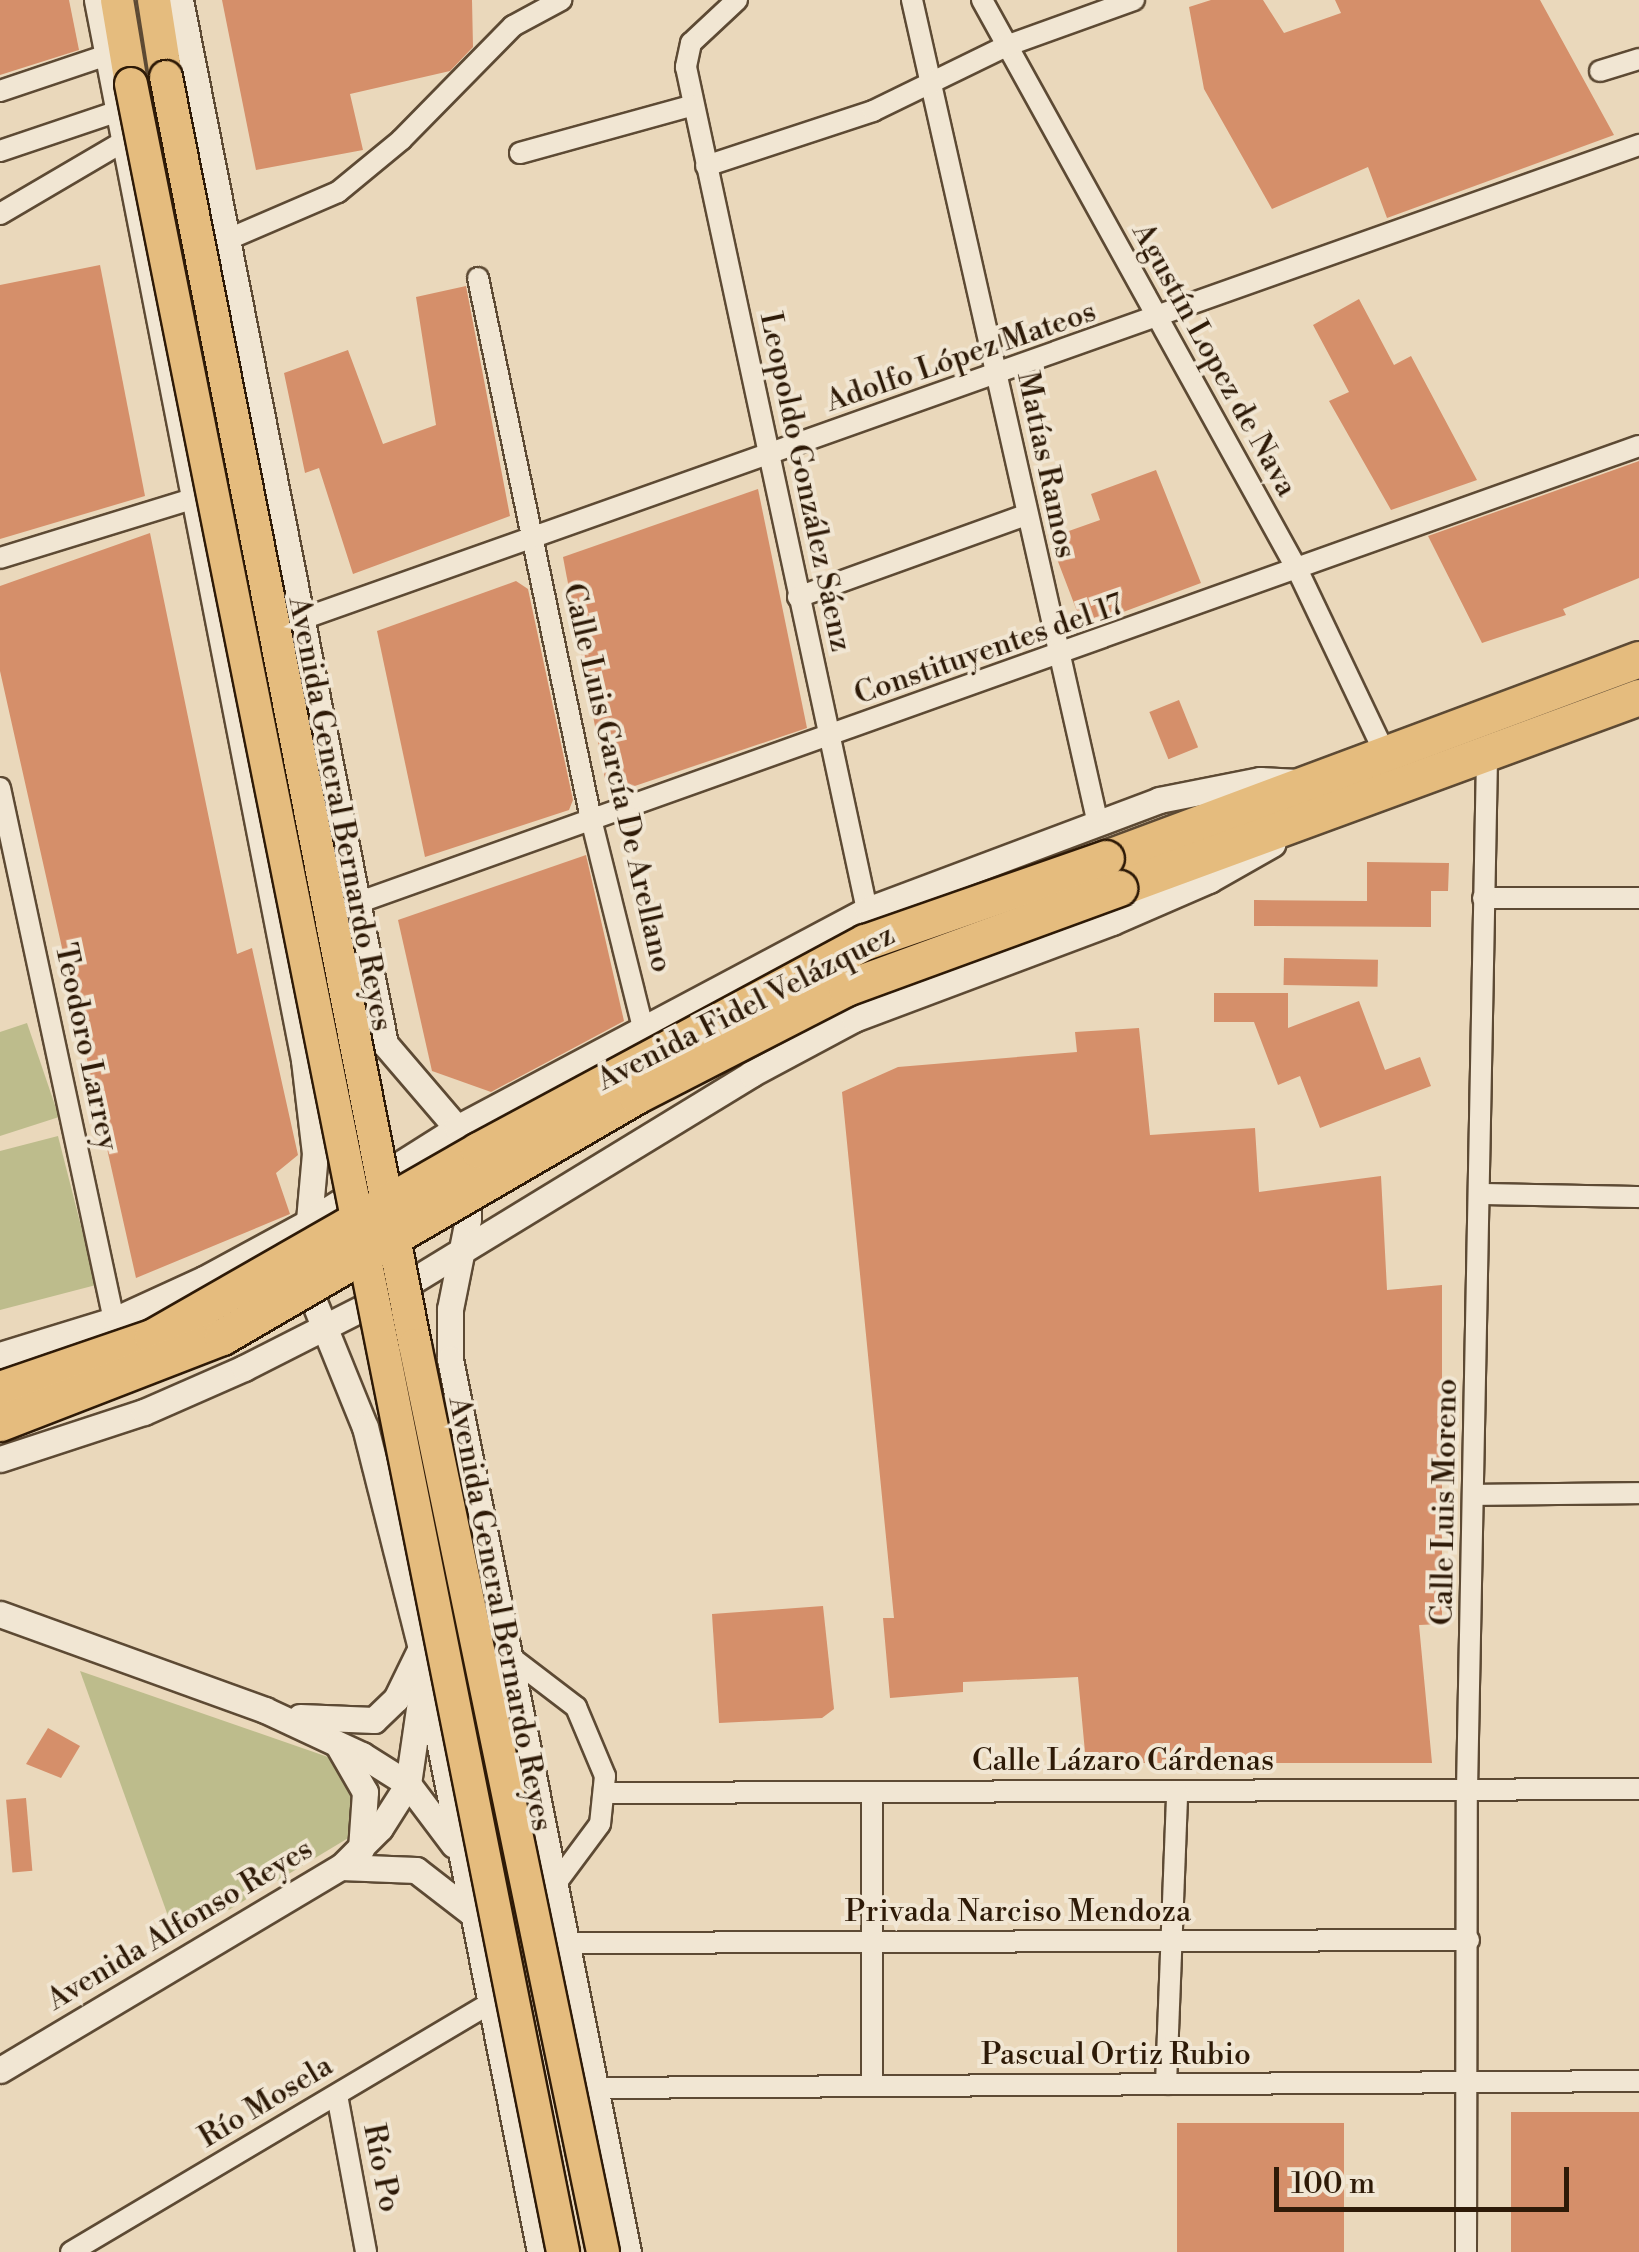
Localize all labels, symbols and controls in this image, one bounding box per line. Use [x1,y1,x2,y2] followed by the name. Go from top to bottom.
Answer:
[1124,217,1304,503] street label: Agustín Lopez de Nava
[821,294,1101,420] street label: Adolfo López Mateos
[751,309,859,655] street label: Leopoldo González Sáenz
[1009,369,1083,561] street label: Matías Ramos
[555,580,679,976] street label: Calle Luis García De Arellano
[850,587,1128,713] street label: Constituyentes del 17
[280,594,400,1034] street label: Avenida General Bernardo Reyes
[591,917,901,1099] street label: Avenida Fidel Velázquez
[46,940,126,1154] street label: Teodoro Larrey
[1425,1378,1465,1626] street label: Calle Luis Moreno
[440,1394,560,1834] street label: Avenida General Bernardo Reyes
[972,1743,1274,1779] street label: Calle Lázaro Cárdenas
[41,1831,319,2019] street label: Avenida Alfonso Reyes
[845,1894,1191,1930] street label: Privada Narciso Mendoza
[981,2037,1251,2073] street label: Pascual Ortiz Rubio
[193,2048,339,2156] street label: Río Mosela
[355,2121,407,2215] street label: Río Po
[1279,2147,1574,2209] scale bar
[1291,2165,1375,2203] text: 100 m

